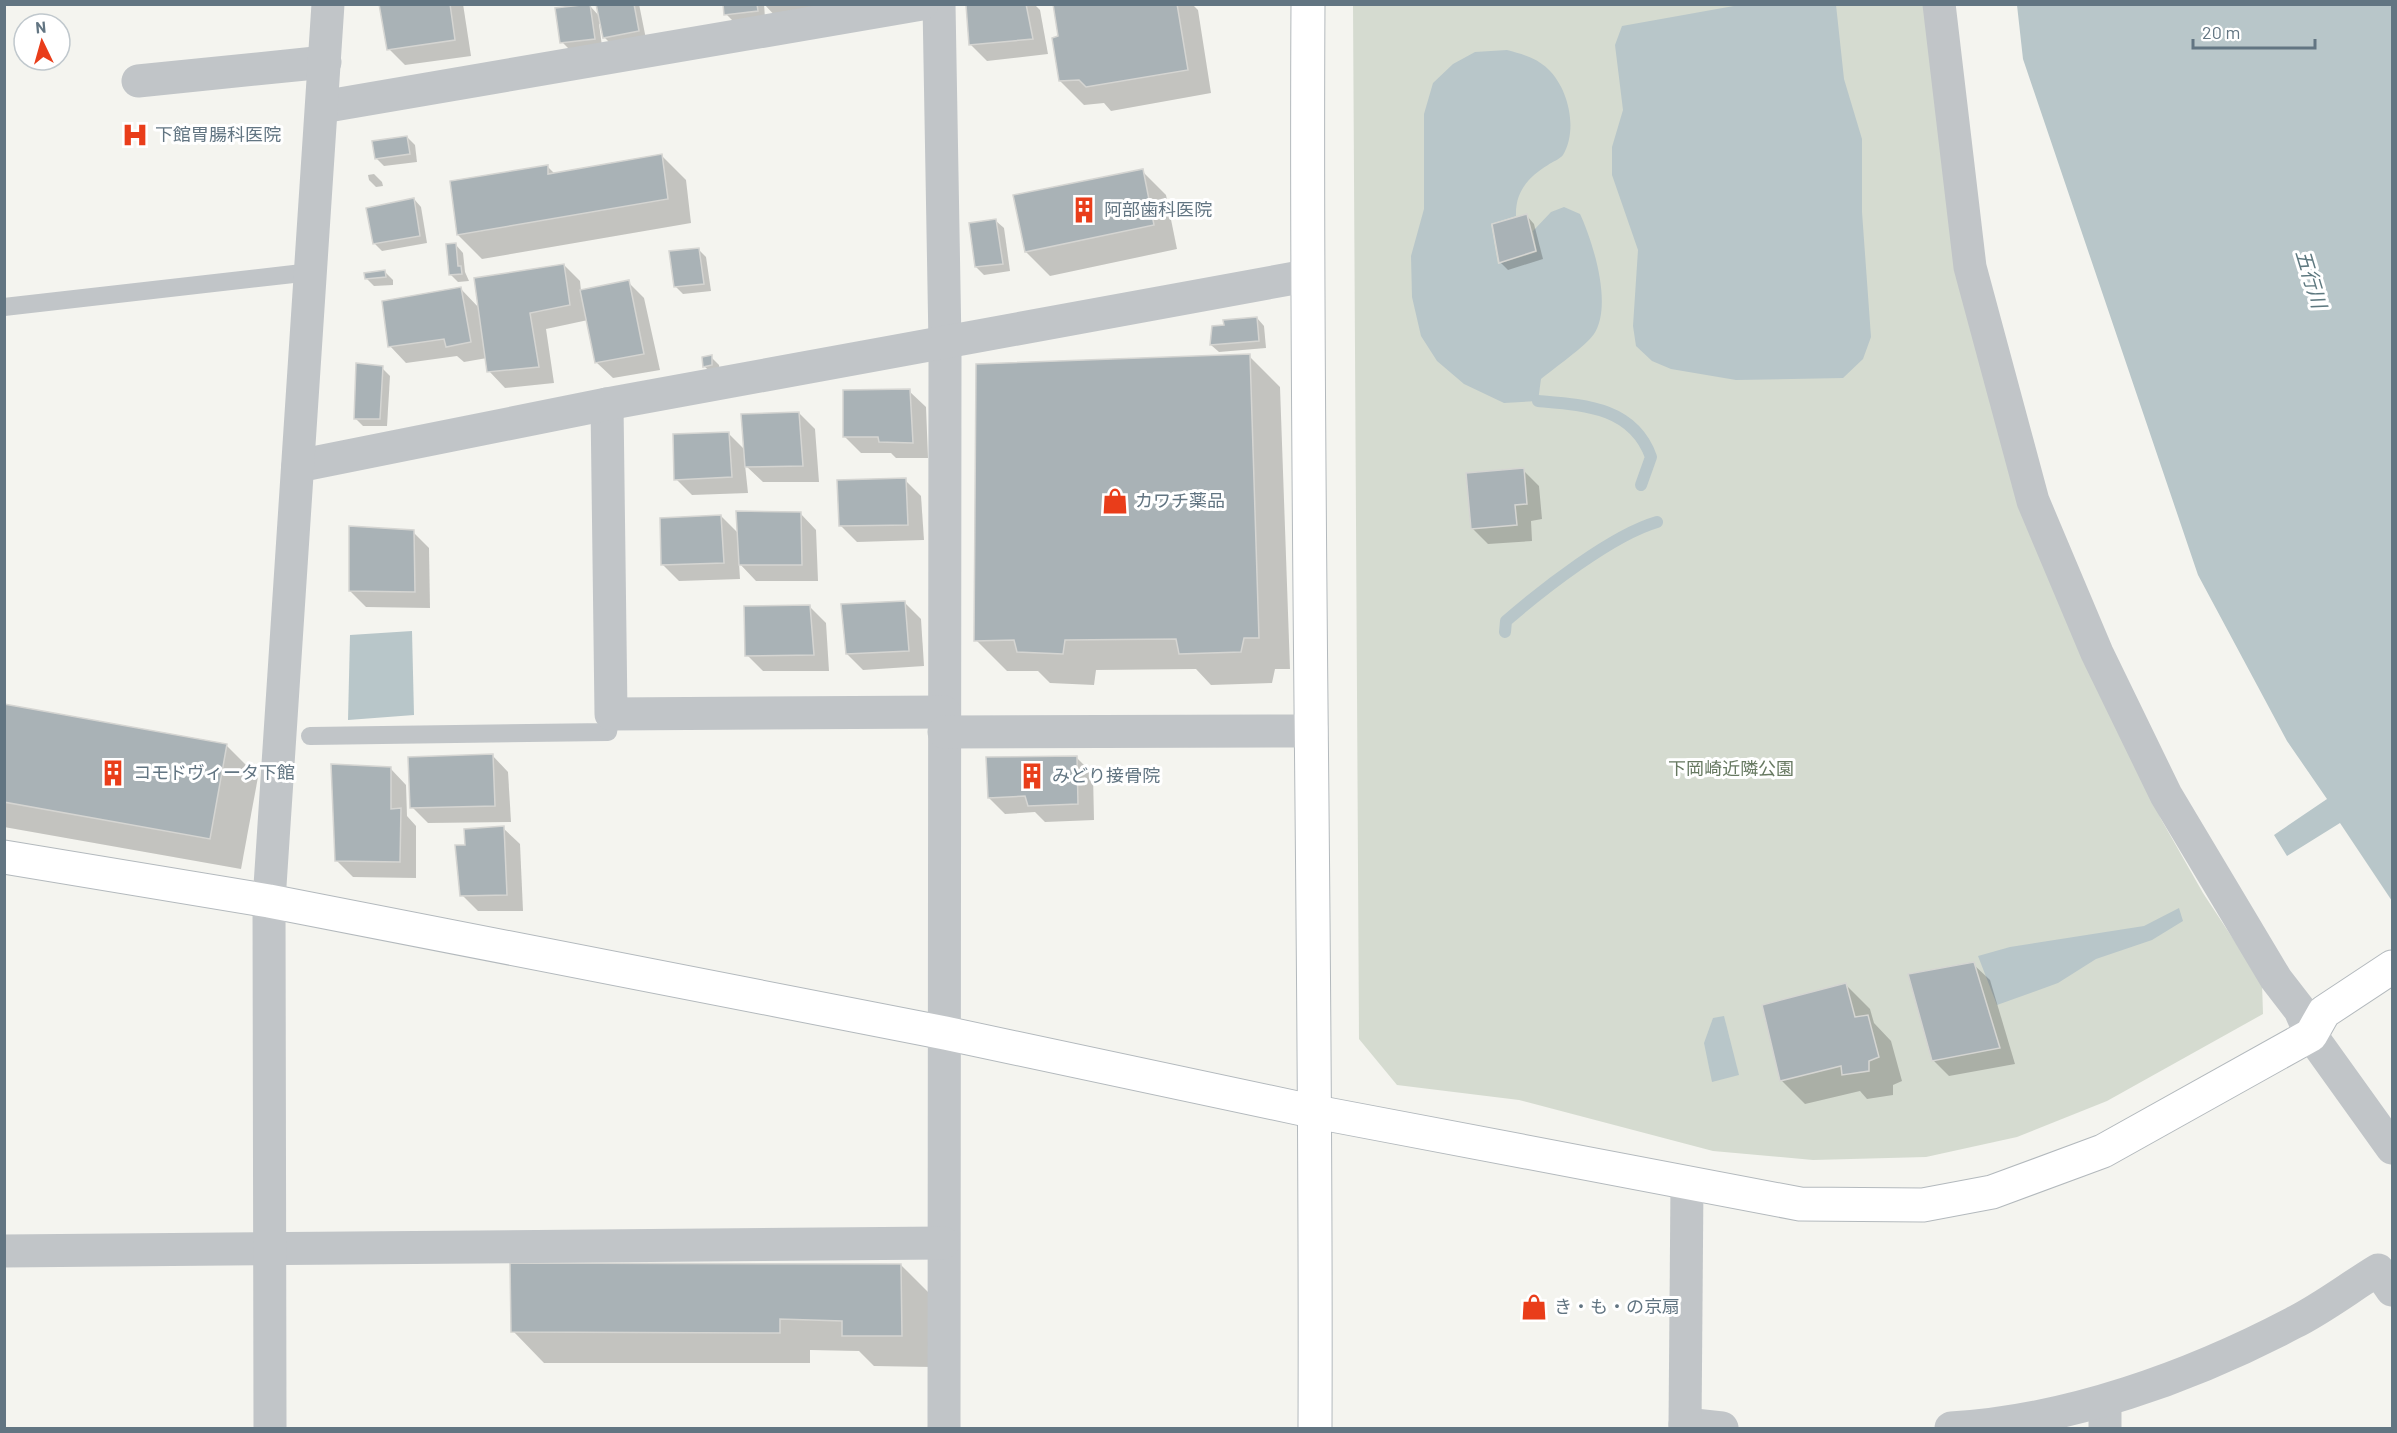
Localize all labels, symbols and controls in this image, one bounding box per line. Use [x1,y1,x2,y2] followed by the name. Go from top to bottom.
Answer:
[12,12,72,72] north arrow
[2193,12,2314,50] scale bar
[35,17,47,36] text: N
[2202,21,2240,43] text: 20 m
[120,120,150,150] hospital icon: 下館胃腸科医院
[155,123,281,145] place label: 下館胃腸科医院
[1069,195,1099,225] building icon: 阿部歯科医院
[1104,198,1212,220] place label: 阿部歯科医院
[2292,247,2333,313] water label: 五行川
[1100,486,1130,516] shop icon: カワチ薬品
[1135,489,1225,511] place label: カワチ薬品
[1668,757,1794,779] park label: 下岡崎近隣公園
[98,758,128,788] building icon: コモドヴィータ下館
[133,761,295,783] place label: コモドヴィータ下館
[1017,761,1047,791] building icon: みどり接骨院
[1052,764,1160,786] place label: みどり接骨院
[1519,1292,1549,1322] shop icon: き・も・の京扇
[1554,1295,1680,1317] place label: き・も・の京扇

